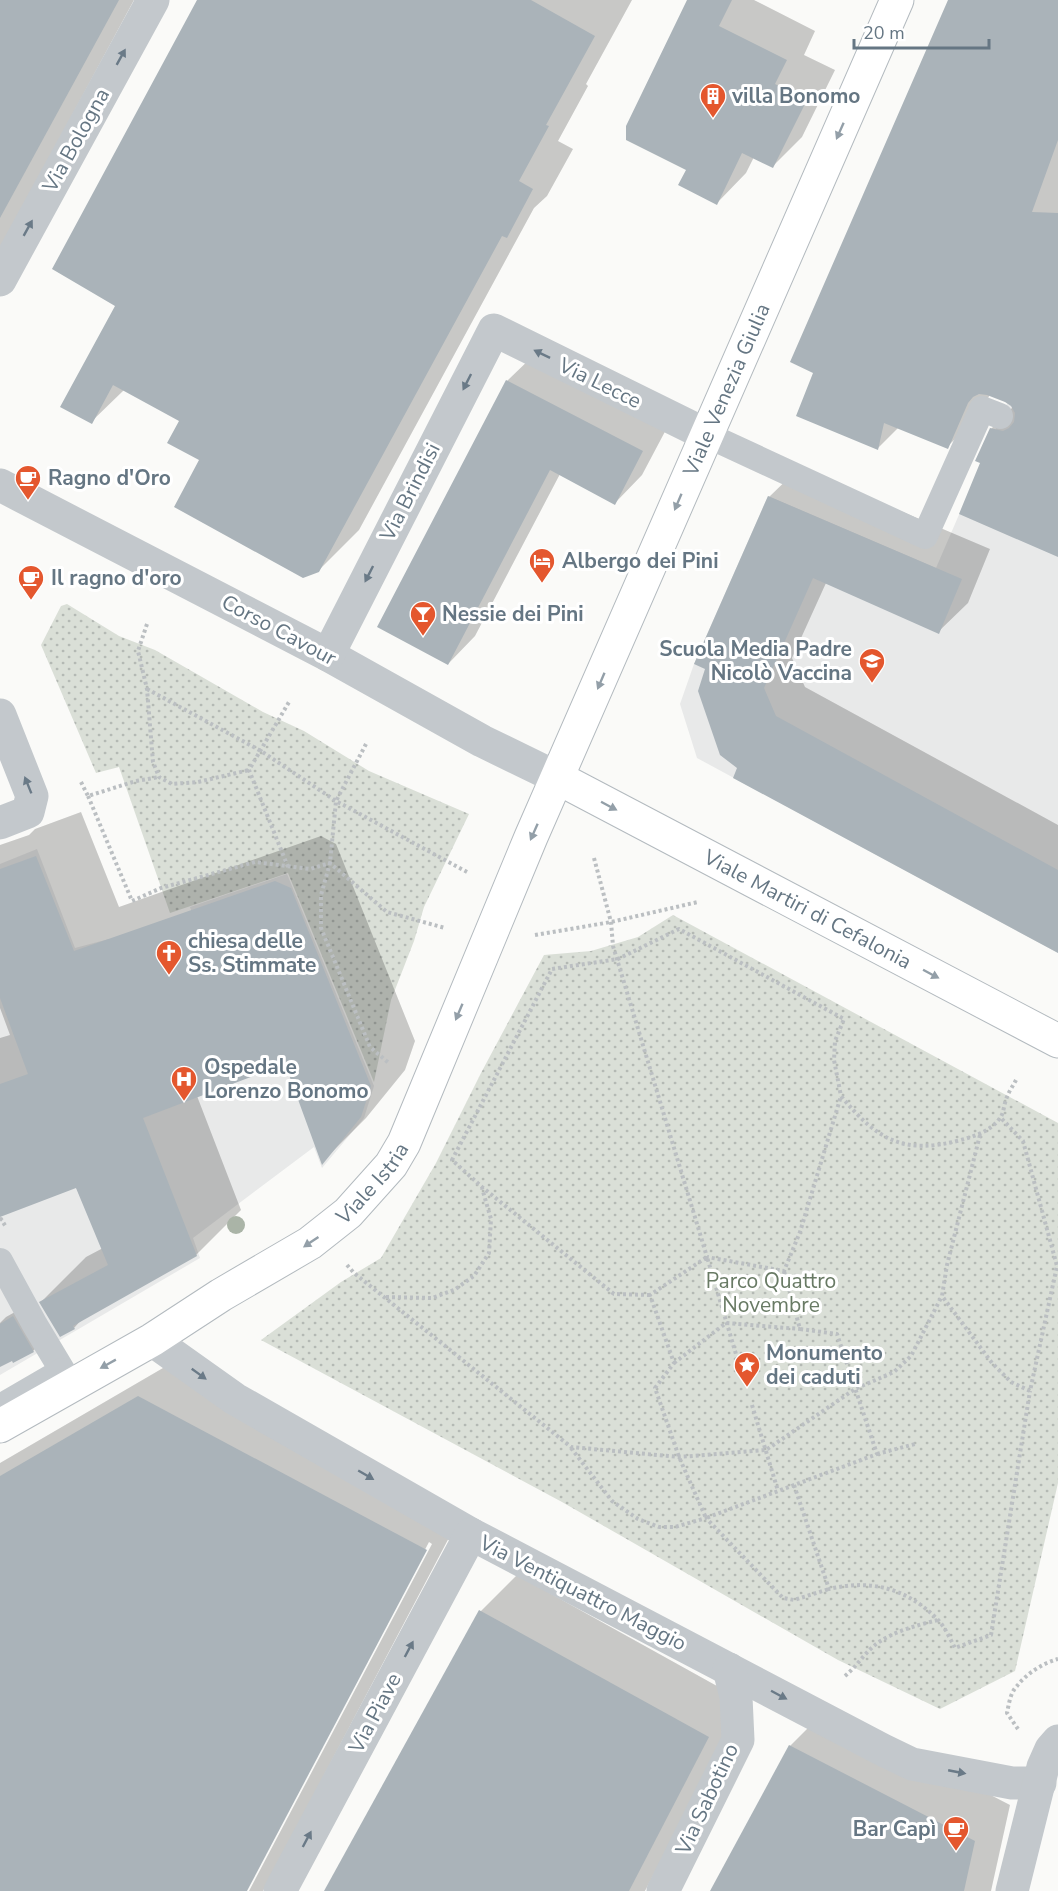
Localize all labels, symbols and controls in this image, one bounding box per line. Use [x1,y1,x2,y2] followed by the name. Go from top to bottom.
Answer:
[854,12,989,50] scale bar
[863,21,905,45] text: 20 m
[116,49,127,65] one-way arrow
[698,81,728,119] building icon: villa Bonomo
[731,82,860,110] place label: villa Bonomo
[35,83,116,198] street label: Via Bologna
[835,122,845,140] one-way arrow
[23,219,33,236] one-way arrow
[676,299,777,481] street label: Viale Venezia Giulia
[533,349,550,358] one-way arrow
[553,351,646,415] street label: Via Lecce
[462,374,472,391] one-way arrow
[373,438,447,547] street label: Via Brindisi
[13,463,43,501] cafe icon: Ragno d'Oro
[48,464,171,492] place label: Ragno d'Oro
[673,493,682,511] one-way arrow
[527,546,557,584] hotel icon: Albergo dei Pini
[562,547,719,575] place label: Albergo dei Pini
[16,563,46,601] cafe icon: Il ragno d'oro
[51,564,182,592] place label: Il ragno d'oro
[364,566,373,583] one-way arrow
[217,588,342,672] street label: Corso Cavour
[408,599,438,637] bar icon: Nessie dei Pini
[442,600,584,628] place label: Nessie dei Pini
[659,635,852,687] place label: Scuola Media Padre Nicolò Vaccina
[857,646,887,684] school or university icon: Scuola Media Padre Nicolò Vaccina
[596,672,606,690] one-way arrow
[23,776,33,794] one-way arrow
[601,801,618,811] one-way arrow
[529,823,538,841] one-way arrow
[698,843,916,976] street label: Viale Martiri di Cefalonia
[188,927,316,979] place label: chiesa delle Ss. Stimmate
[154,938,184,976] church icon: chiesa delle Ss. Stimmate
[922,969,939,979] one-way arrow
[454,1003,464,1021] one-way arrow
[204,1053,368,1105] place label: Ospedale Lorenzo Bonomo
[169,1064,199,1102] hospital icon: Ospedale Lorenzo Bonomo
[330,1137,415,1232] street label: Viale Istria
[304,1236,320,1248] one-way arrow
[706,1267,836,1319] park label: Parco Quattro Novembre
[766,1339,883,1391] place label: Monumento dei caduti
[732,1350,762,1388] place icon: Monumento dei caduti
[99,1359,116,1369] one-way arrow
[191,1368,207,1380] one-way arrow
[358,1469,374,1480] one-way arrow
[474,1528,691,1657] street label: Via Ventiquattro Maggio
[404,1640,414,1657] one-way arrow
[342,1668,408,1759] street label: Via Piave
[771,1690,788,1700] one-way arrow
[669,1739,745,1860] street label: Via Sabotino
[947,1768,966,1777] one-way arrow
[941,1814,971,1852] cafe icon: Bar Capì
[853,1815,936,1843] place label: Bar Capì
[302,1831,312,1848] one-way arrow

